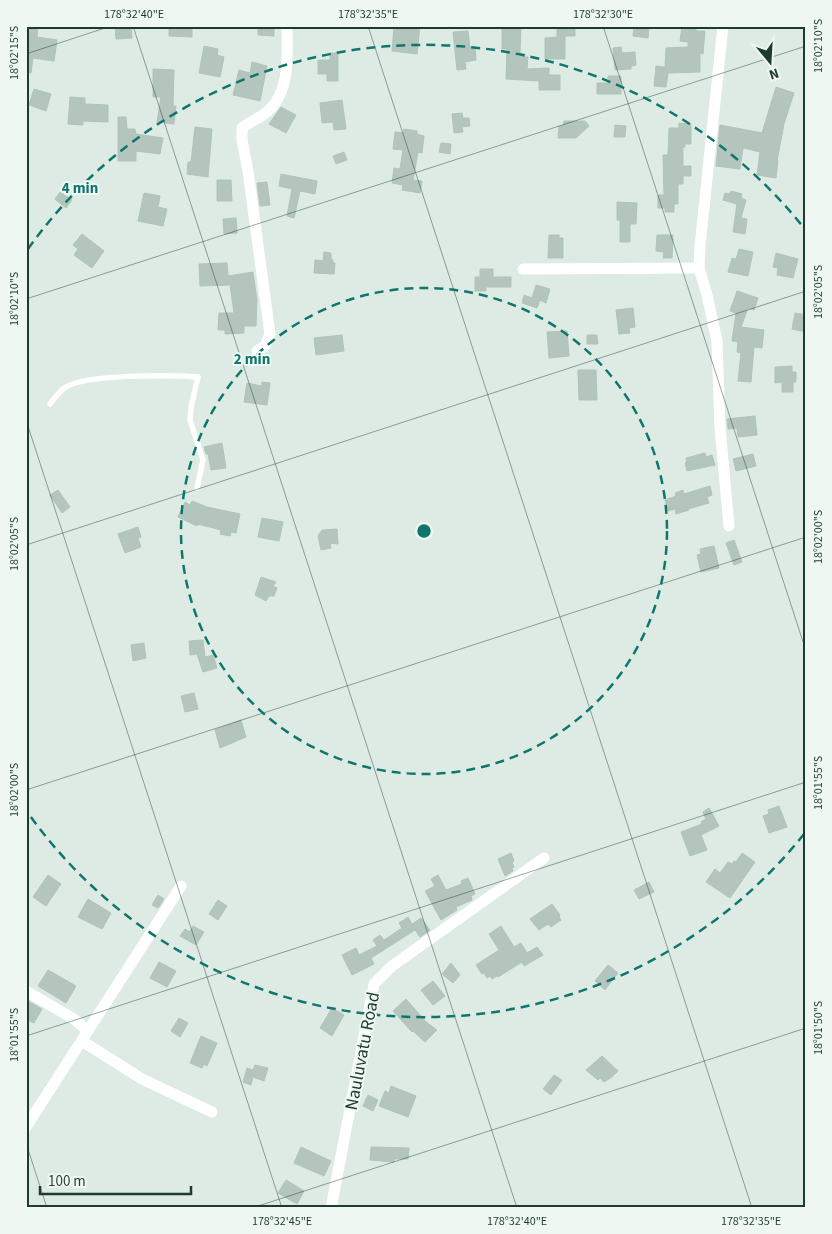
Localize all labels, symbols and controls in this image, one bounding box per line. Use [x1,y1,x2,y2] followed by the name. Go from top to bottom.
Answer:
[104,6,164,23] text: 178°32'40"E
[338,6,398,23] text: 178°32'35"E
[573,6,633,23] text: 178°32'30"E
[810,19,827,73] text: 18°02'10"S
[6,26,23,80] text: 18°02'15"S
[744,38,794,88] north arrow
[766,62,781,84] text: N
[62,178,98,199] text: 4 min
[810,265,827,319] text: 18°02'05"S
[6,272,23,326] text: 18°02'10"S
[234,349,270,370] text: 2 min
[810,510,827,564] text: 18°02'00"S
[6,517,23,571] text: 18°02'05"S
[415,522,433,540] centre of rings
[810,756,827,810] text: 18°01'55"S
[6,763,23,817] text: 18°02'00"S
[339,990,386,1112] street label: Nauluvatu Road
[810,1001,827,1055] text: 18°01'50"S
[6,1008,23,1062] text: 18°01'55"S
[40,1164,191,1196] scale bar
[48,1171,86,1192] text: 100 m
[252,1213,312,1230] text: 178°32'45"E
[487,1213,547,1230] text: 178°32'40"E
[721,1213,781,1230] text: 178°32'35"E

